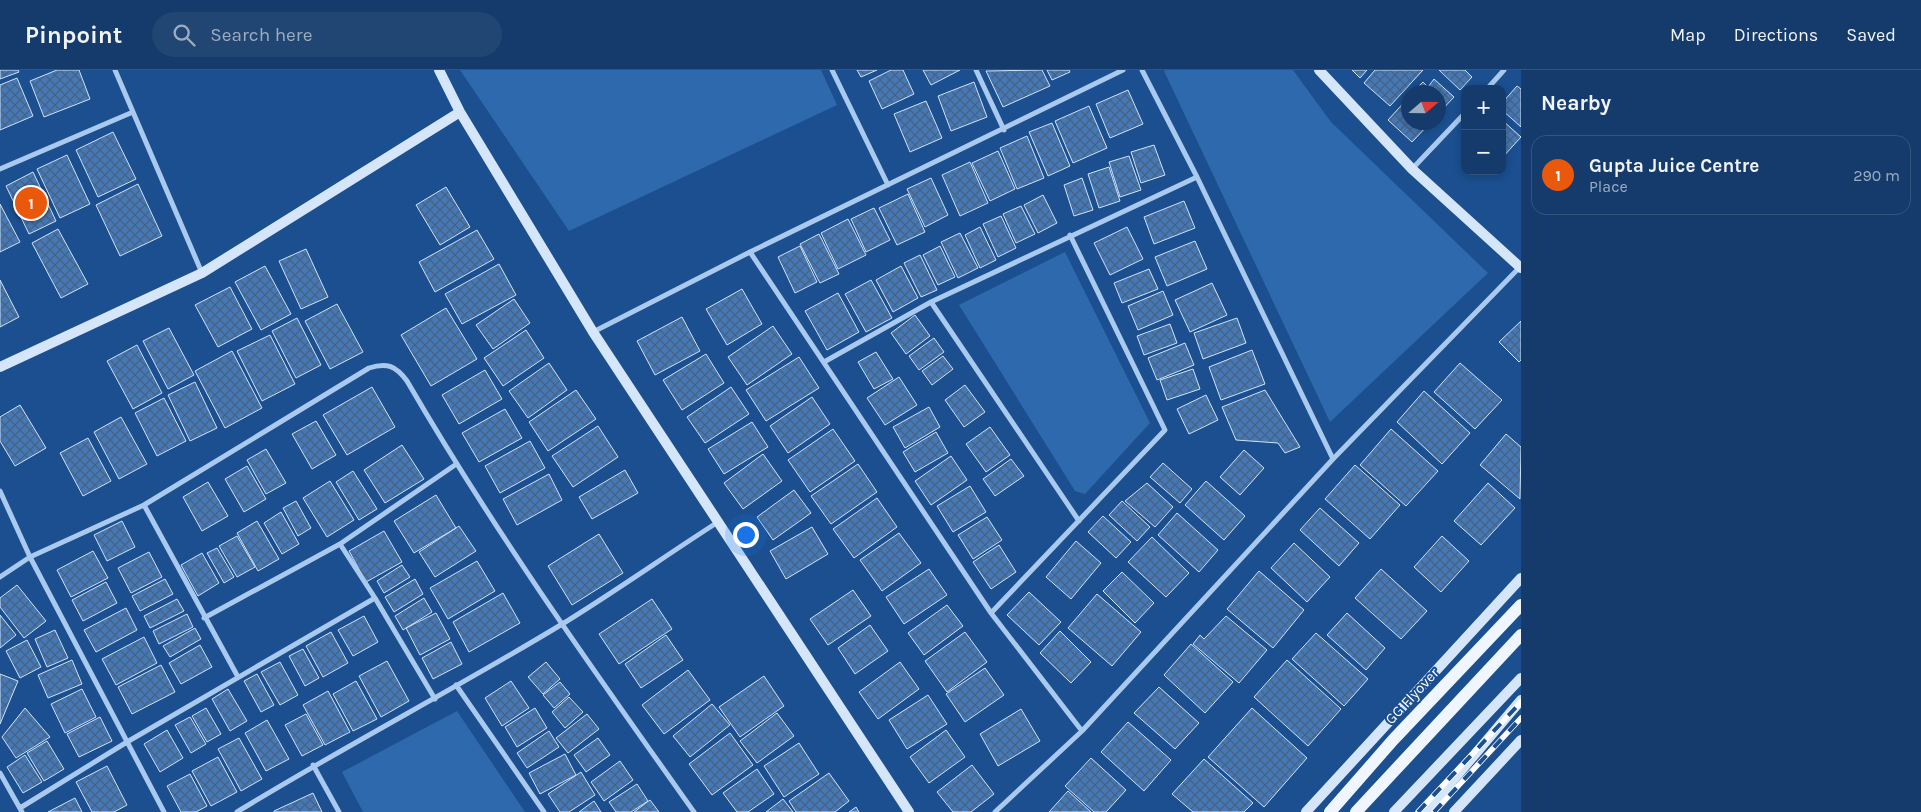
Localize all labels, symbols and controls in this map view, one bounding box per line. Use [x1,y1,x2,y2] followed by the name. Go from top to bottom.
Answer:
[152,12,502,57] search box
[25,21,122,49] text: Pinpoint
[170,21,198,49] icon: search
[210,24,312,46] text: Search here
[1670,24,1706,46] text: Map
[1734,24,1818,46] text: Directions
[1846,24,1896,46] text: Saved
[1401,85,1446,130] north arrow
[1461,85,1506,175] map controls
[1461,85,1506,130] button: +
[1541,91,1611,115] text: Nearby
[1461,130,1506,175] button: −
[1589,155,1759,177] text: Gupta Juice Centre
[1555,166,1561,185] text: 1
[1853,166,1900,185] text: 290 m
[1589,177,1628,196] text: Place
[15,184,47,222] pin: 1
[733,522,759,548] your location
[1381,664,1443,728] street label: GG Flyover

